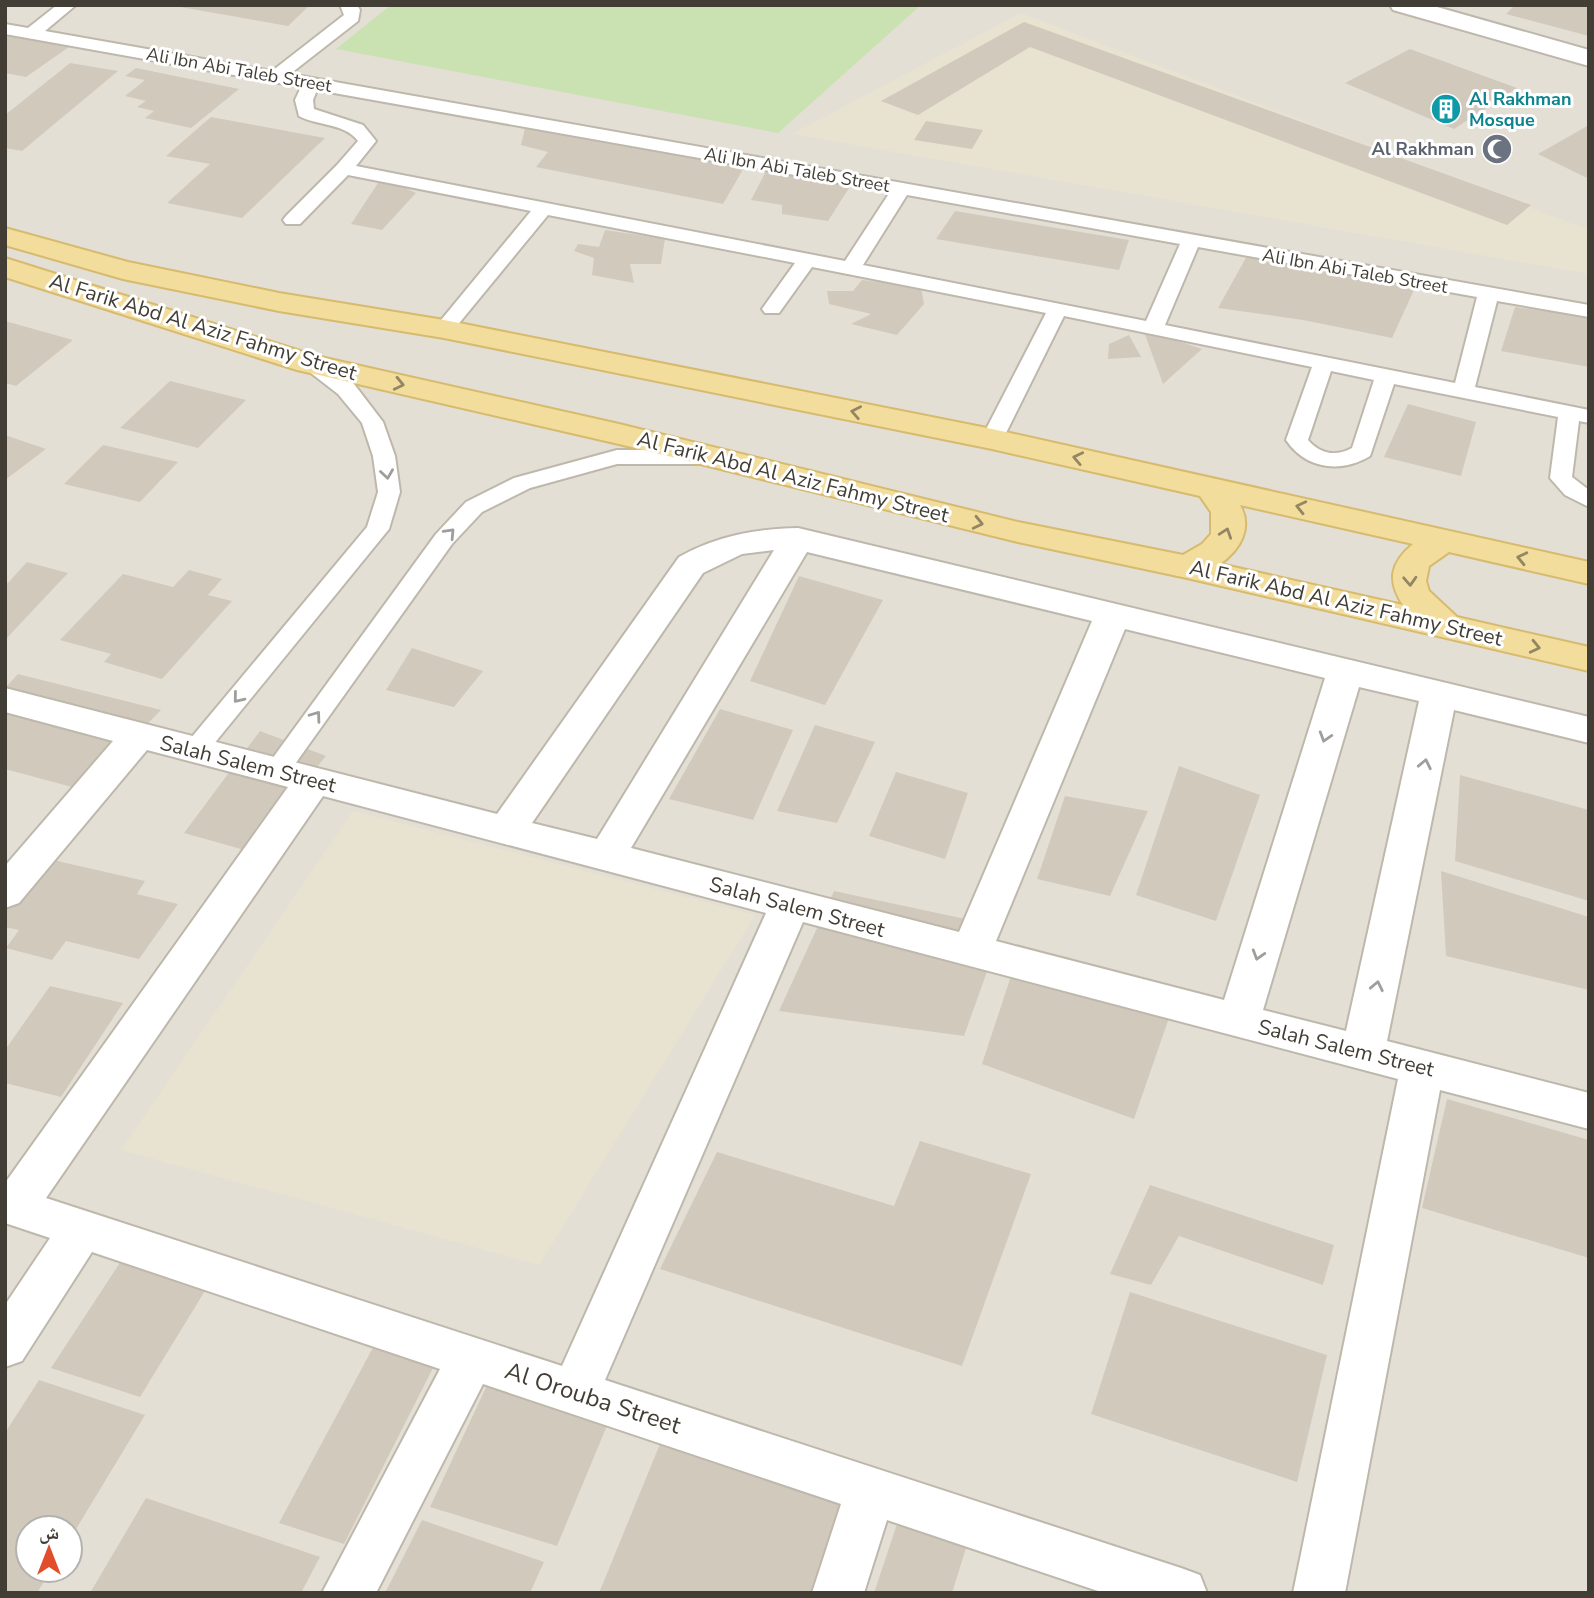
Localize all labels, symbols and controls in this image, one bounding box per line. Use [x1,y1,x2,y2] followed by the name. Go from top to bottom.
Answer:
[145,42,334,98] street label: Ali Ibn Abi Taleb Street
[1469,87,1571,132] place label: Al Rakhman Mosque
[1429,92,1463,126] building icon: Al Rakhman Mosque
[1480,132,1514,166] mosque icon: Al Rakhman
[1372,137,1474,161] place label: Al Rakhman
[703,142,892,198] street label: Ali Ibn Abi Taleb Street
[1261,243,1450,299] street label: Ali Ibn Abi Taleb Street
[46,267,361,387] street label: Al Farik Abd Al Aziz Fahmy Street
[393,375,405,390] one-way arrow
[850,405,862,420] one-way arrow
[634,425,952,529] street label: Al Farik Abd Al Aziz Fahmy Street
[1072,451,1084,466] one-way arrow
[379,468,394,480] one-way arrow
[1295,501,1307,515] one-way arrow
[972,514,984,529] one-way arrow
[1218,527,1233,540] one-way arrow
[442,528,454,541] one-way arrow
[1516,552,1528,566] one-way arrow
[1187,553,1506,653] street label: Al Farik Abd Al Aziz Fahmy Street
[1403,576,1418,587] one-way arrow
[1529,639,1541,653] one-way arrow
[234,691,247,703] one-way arrow
[308,711,320,724] one-way arrow
[157,729,340,800] street label: Salah Salem Street
[1318,731,1333,743] one-way arrow
[1416,758,1431,770] one-way arrow
[706,870,889,944] street label: Salah Salem Street
[1252,948,1266,961] one-way arrow
[1369,980,1384,992] one-way arrow
[1255,1013,1438,1084] street label: Salah Salem Street
[501,1355,685,1442] street label: Al Orouba Street
[14,1514,84,1584] north arrow
[39,1520,59,1546] text: ش

